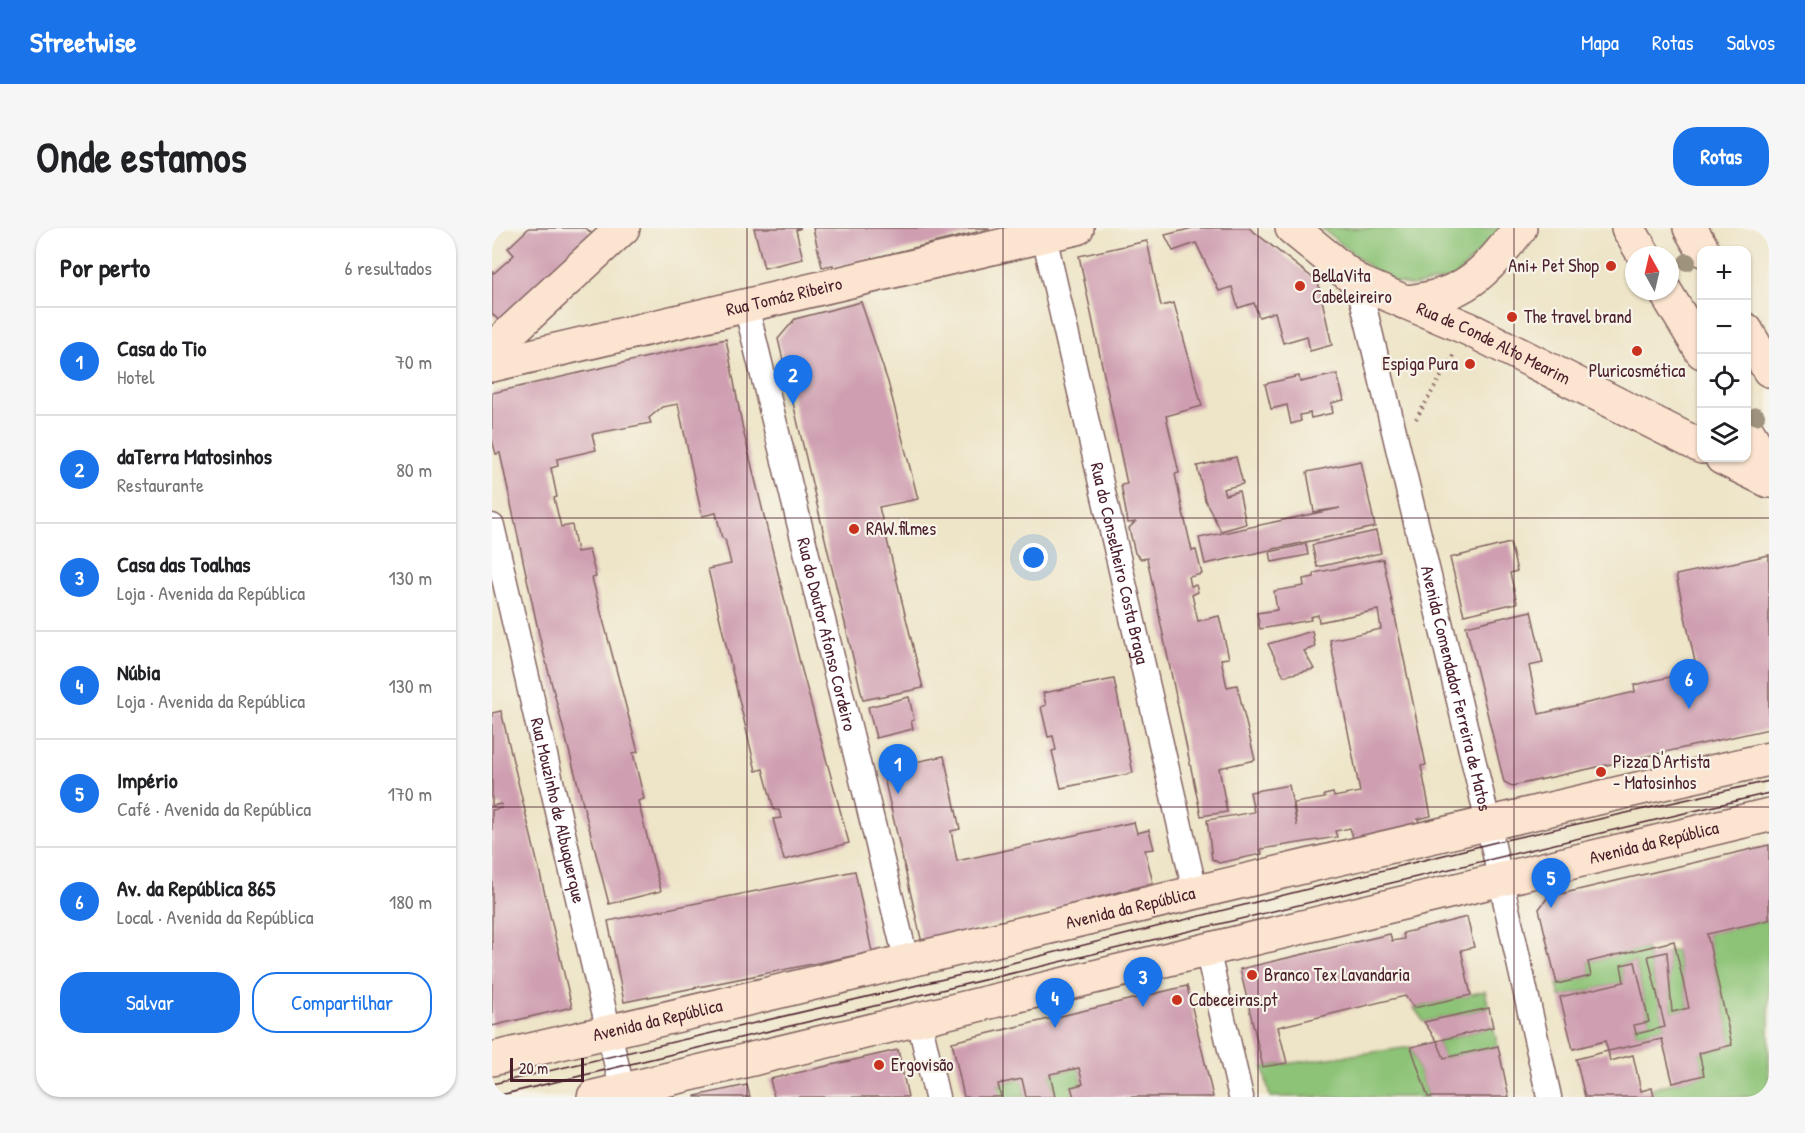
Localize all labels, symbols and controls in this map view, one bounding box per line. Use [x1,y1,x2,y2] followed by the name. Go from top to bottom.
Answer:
[30,23,136,61] text: Streetwise
[1581,28,1619,57] text: Mapa
[1652,28,1694,57] text: Rotas
[1727,28,1775,57] text: Salvos
[1673,127,1769,186] button: Rotas
[36,128,247,185] text: Onde estamos
[1625,246,1679,300] north arrow
[1697,246,1751,462] map controls
[1697,246,1751,300] button: +
[60,250,150,285] text: Por perto
[1508,253,1599,278] place label: Ani+ Pet Shop
[344,254,432,281] text: 6 resultados
[1604,259,1618,273] marker: Ani+ Pet Shop
[1312,263,1392,309] place label: BellaVita Cabeleireiro
[723,270,845,322] street label: Rua Tomáz Ribeiro
[1293,279,1307,293] marker: BellaVita Cabeleireiro
[1413,295,1575,390] street label: Rua de Conde Alto Mearim
[1697,300,1751,354] button: −
[1524,304,1631,329] place label: The travel brand
[1505,310,1519,324] marker: The travel brand
[117,333,206,363] text: Casa do Tio
[1630,344,1644,358] marker: Pluricosmética
[76,348,83,375] text: 1
[395,348,432,375] text: 70 m
[1382,351,1458,376] place label: Espiga Pura
[1697,354,1751,408] button: locate
[774,356,812,405] pin: 2
[1463,357,1477,371] marker: Espiga Pura
[1589,358,1685,383] place label: Pluricosmética
[117,363,155,390] text: Hotel
[1697,408,1751,462] button: layers
[117,441,272,471] text: daTerra Matosinhos
[75,456,84,483] text: 2
[396,456,432,483] text: 80 m
[1085,460,1155,666] street label: Rua do Conselheiro Costa Braga
[117,471,204,498] text: Restaurante
[866,516,936,541] place label: RAW.filmes
[847,522,861,536] marker: RAW.filmes
[791,535,863,733] street label: Rua do Doutor Afonso Cordeiro
[1019,543,1048,572] your location
[117,549,251,579] text: Casa das Toalhas
[1415,563,1498,813] street label: Avenida Comendador Ferreira de Matos
[75,564,84,591] text: 3
[389,564,432,591] text: 130 m
[117,579,305,606] text: Loja · Avenida da República
[117,657,160,687] text: Núbia
[1670,660,1708,709] pin: 6
[76,672,83,699] text: 4
[389,672,432,699] text: 130 m
[117,687,305,714] text: Loja · Avenida da República
[525,715,592,906] street label: Rua Mouzinho de Albuquerque
[878,744,918,794] pin: 1
[1613,749,1710,795] place label: Pizza D'Artista - Matosinhos
[117,765,178,795] text: Império
[1594,765,1608,779] marker: Pizza D'Artista - Matosinhos
[75,780,84,807] text: 5
[388,780,432,807] text: 170 m
[117,795,311,822] text: Café · Avenida da República
[1586,815,1721,870] street label: Avenida da República
[1532,858,1570,908] pin: 5
[117,873,275,903] text: Av. da República 865
[1063,880,1198,935] street label: Avenida da República
[76,888,83,915] text: 6
[389,888,432,915] text: 180 m
[117,903,314,930] text: Local · Avenida da República
[1124,958,1162,1007] pin: 3
[1264,962,1410,987] place label: Branco Tex Lavandaria
[1245,968,1259,982] marker: Branco Tex Lavandaria
[60,972,240,1033] button: Salvar
[252,972,432,1033] button: Compartilhar
[1036,978,1074,1028] pin: 4
[1189,987,1278,1012] place label: Cabeceiras.pt
[590,992,725,1047] street label: Avenida da República
[1170,993,1184,1007] marker: Cabeceiras.pt
[891,1052,954,1077] place label: Ergovisão
[510,1055,584,1082] scale bar
[519,1057,548,1079] text: 20 m
[872,1058,886,1072] marker: Ergovisão

